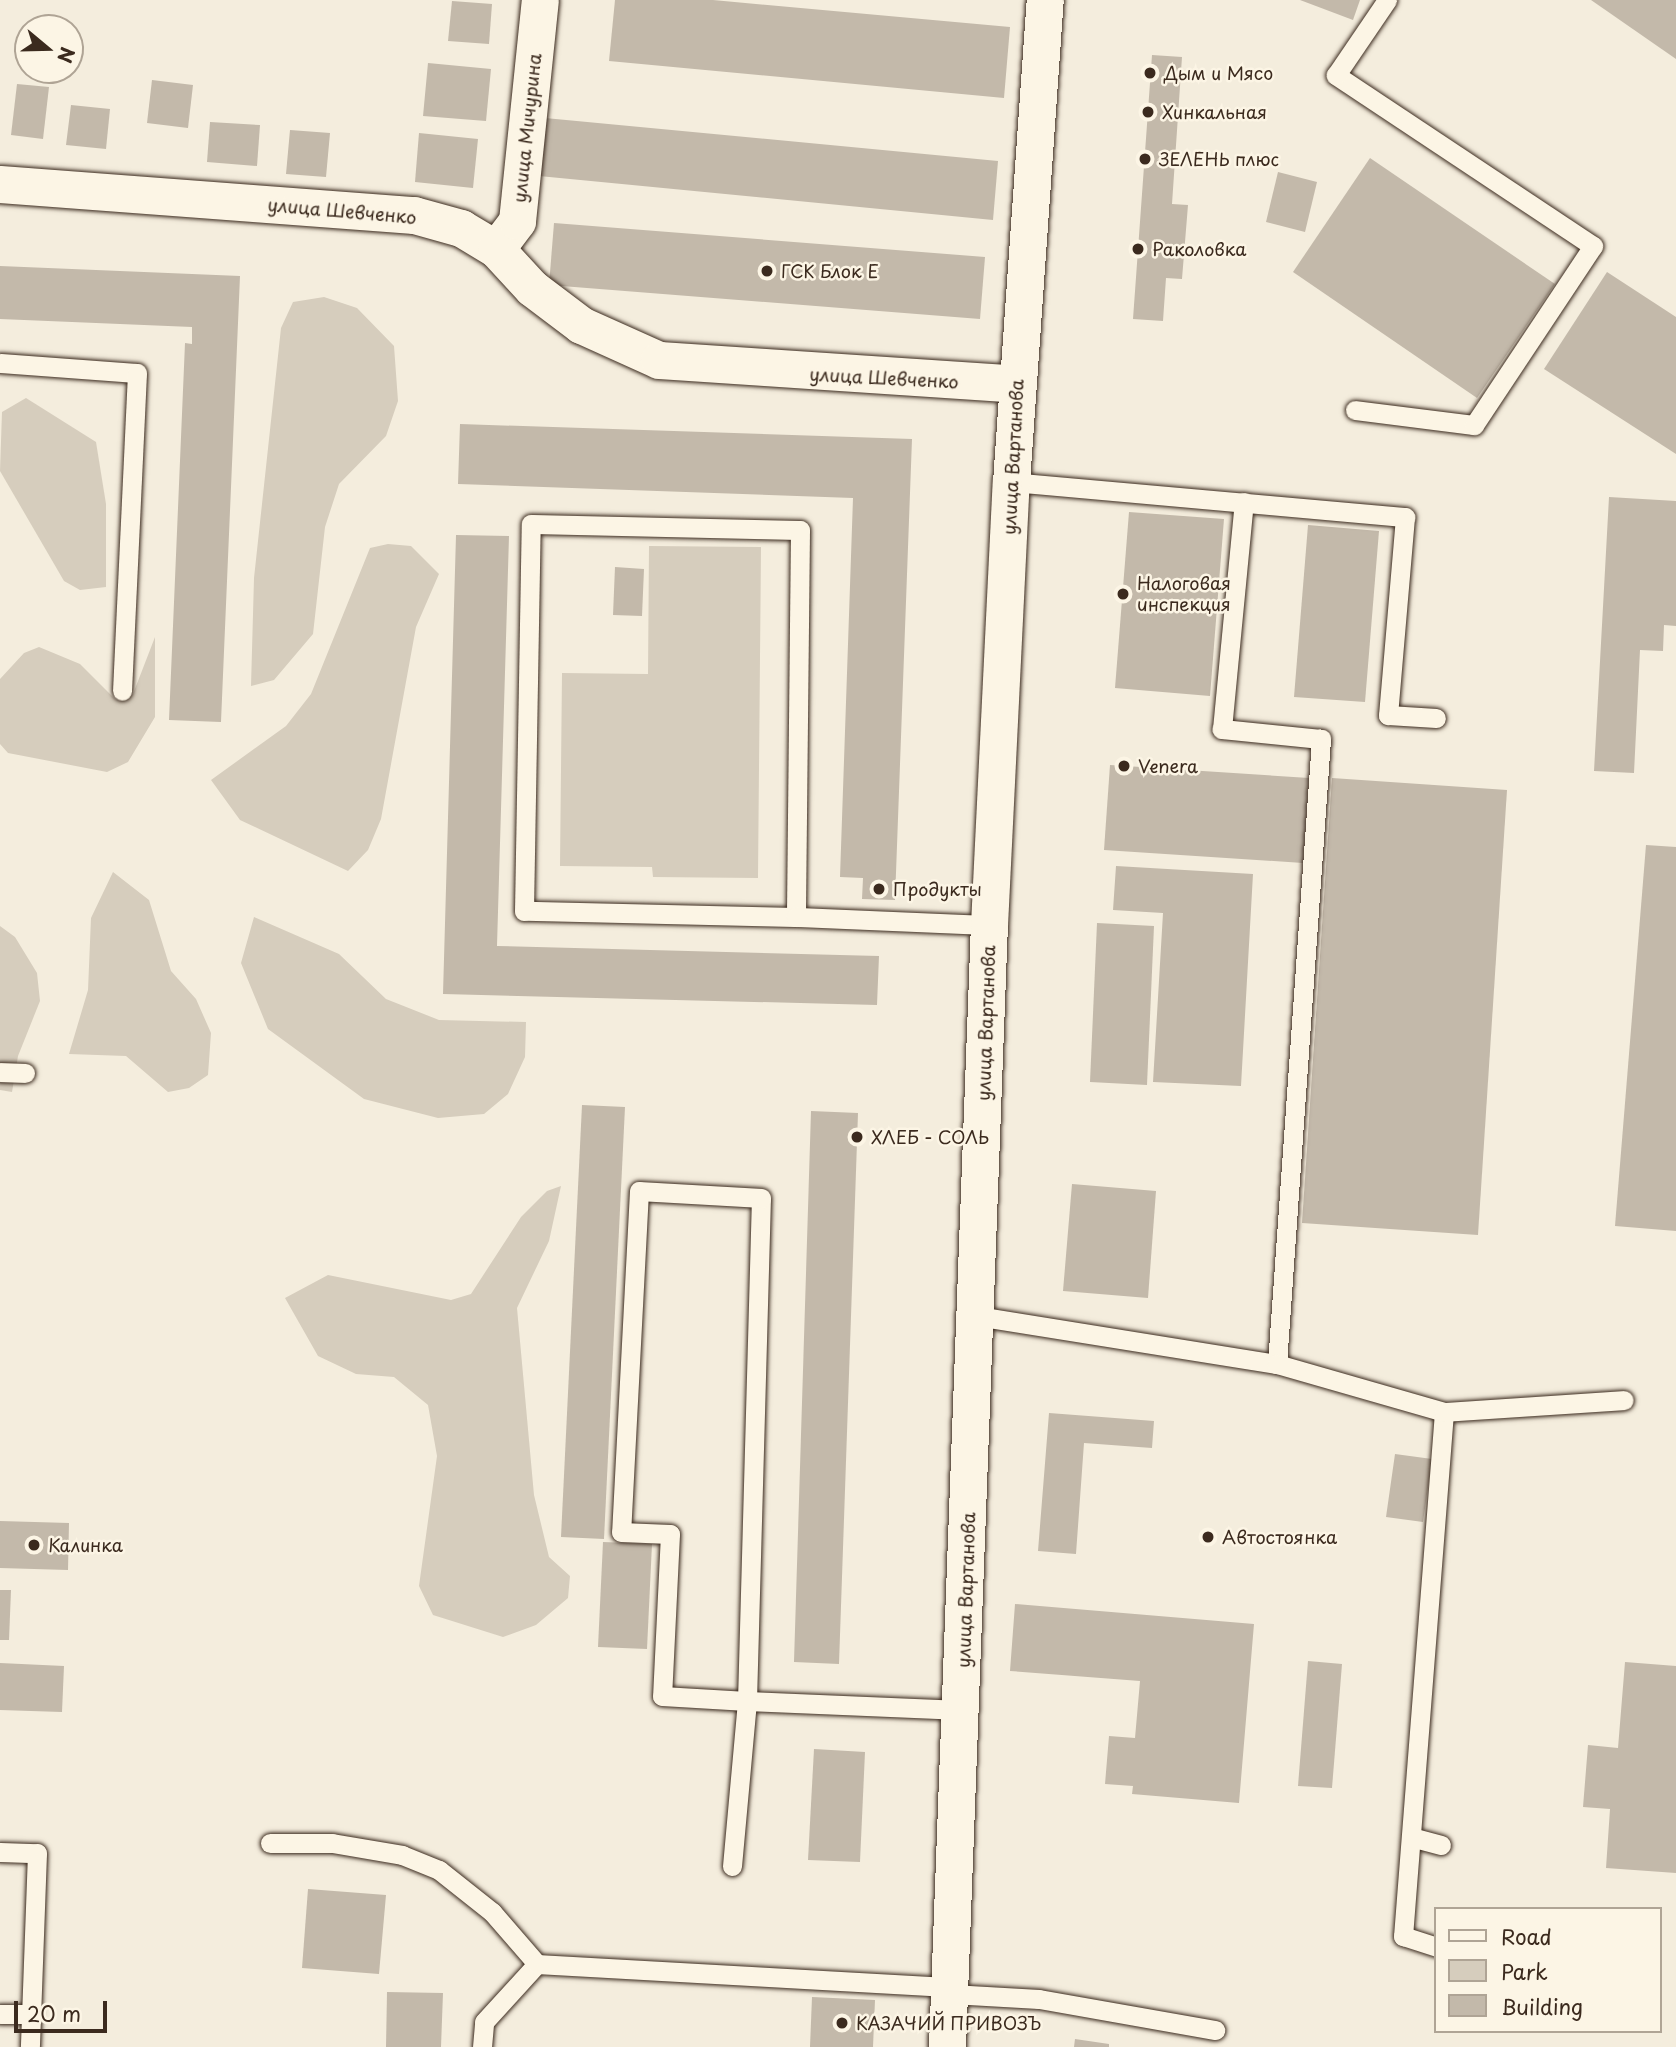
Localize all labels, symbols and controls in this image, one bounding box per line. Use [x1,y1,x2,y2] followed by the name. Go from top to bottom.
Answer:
[14,14,84,84] north arrow
[51,44,83,67] text: N
[508,52,546,204] street label: улица Мичурина
[1164,62,1275,84] place label: Дым и Мясо
[1142,65,1158,81] marker: Дым и Мясо
[1162,101,1267,123] place label: Хинкальная
[1140,104,1156,120] marker: Хинкальная
[1159,148,1280,170] place label: ЗЕЛЕНЬ плюс
[1137,151,1153,167] marker: ЗЕЛЕНЬ плюс
[266,194,418,228] street label: улица Шевченко
[1152,238,1246,260] place label: Раколовка
[1130,241,1146,257] marker: Раколовка
[781,260,881,282] place label: ГСК Блок Е
[759,263,775,279] marker: ГСК Блок Е
[808,363,960,393] street label: улица Шевченко
[998,379,1028,535] street label: улица Вартанова
[1137,573,1231,616] place label: Налоговая инспекция
[1115,586,1131,602] marker: Налоговая инспекция
[1138,755,1198,777] place label: Venera
[1116,758,1132,774] marker: Venera
[893,878,982,900] place label: Продукты
[871,881,887,897] marker: Продукты
[972,945,1000,1101] street label: улица Вартанова
[871,1126,990,1148] place label: ХЛЕБ - СОЛЬ
[849,1129,865,1145] marker: ХЛЕБ - СОЛЬ
[952,1512,980,1668] street label: улица Вартанова
[1222,1526,1337,1548] place label: Автостоянка
[1200,1529,1216,1545] marker: Автостоянка
[48,1534,123,1556] place label: Калинка
[26,1537,42,1553] marker: Калинка
[1434,1907,1662,2033] legend
[1501,1920,1552,1952] text: Road
[1501,1955,1548,1987] text: Park
[18,1988,110,2032] scale bar
[1501,1990,1583,2022] text: Building
[27,1997,81,2029] text: 20 m
[856,2012,1043,2034] place label: КАЗАЧИЙ ПРИВОЗЪ
[834,2015,850,2031] marker: КАЗАЧИЙ ПРИВОЗЪ

